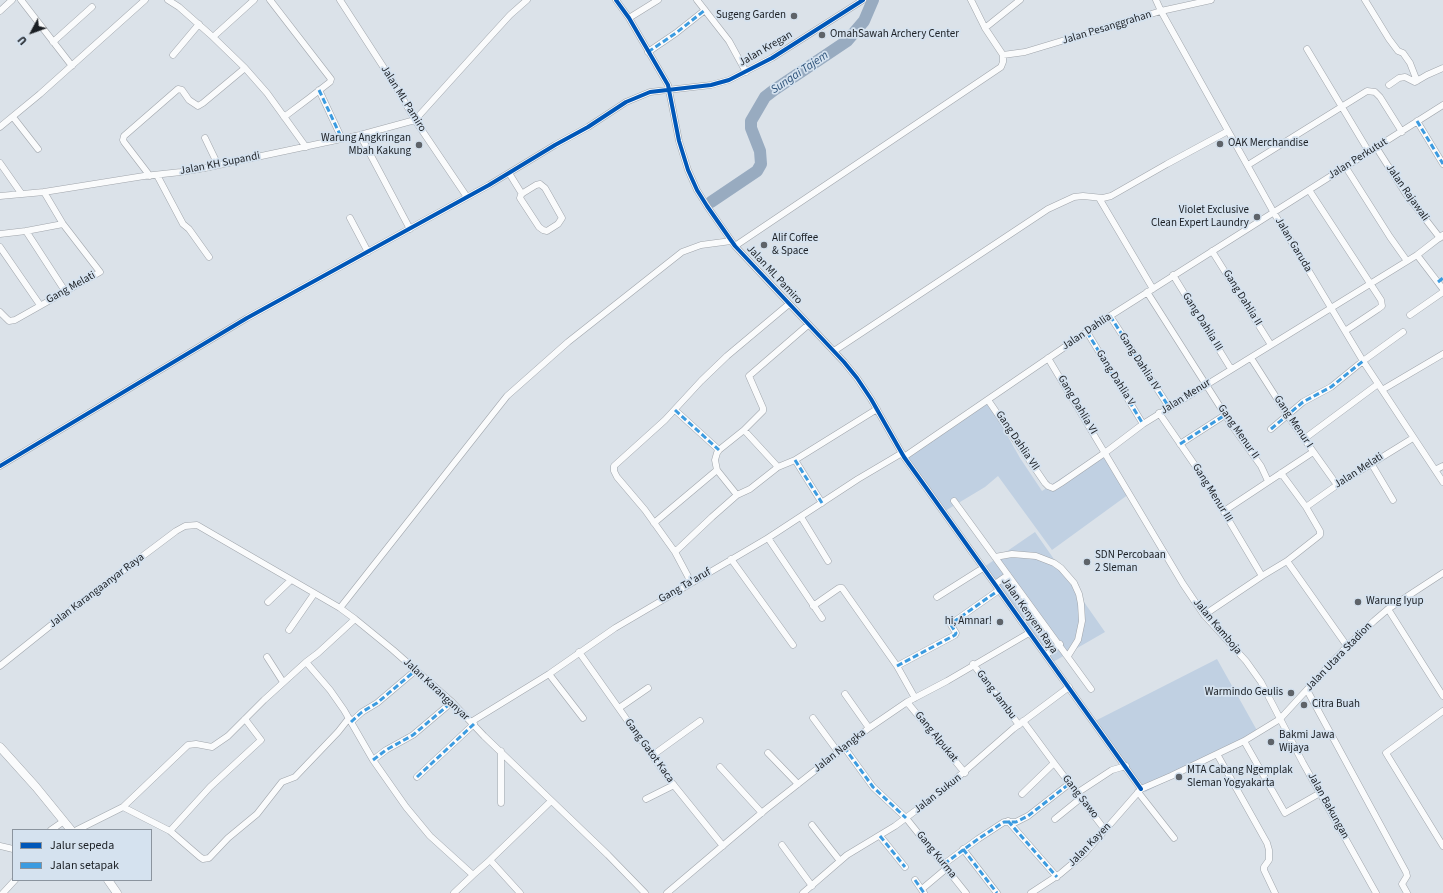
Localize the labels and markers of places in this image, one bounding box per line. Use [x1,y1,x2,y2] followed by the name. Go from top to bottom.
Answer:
[716,9,786,23] place label: Sugeng Garden
[789,11,799,21] marker: Sugeng Garden
[830,28,959,42] place label: OmahSawah Archery Center
[817,30,827,40] marker: OmahSawah Archery Center
[321,132,411,158] place label: Warung Angkringan Mbah Kakung
[1228,137,1308,151] place label: OAK Merchandise
[1215,139,1225,149] marker: OAK Merchandise
[414,140,424,150] marker: Warung Angkringan Mbah Kakung
[1151,204,1249,230] place label: Violet Exclusive Clean Expert Laundry
[1252,212,1262,222] marker: Violet Exclusive Clean Expert Laundry
[772,232,818,258] place label: Alif Coffee & Space
[759,240,769,250] marker: Alif Coffee & Space
[1095,549,1166,575] place label: SDN Percobaan 2 Sleman
[1082,557,1092,567] marker: SDN Percobaan 2 Sleman
[1366,595,1424,609] place label: Warung Iyup
[1353,597,1363,607] marker: Warung Iyup
[945,615,992,629] place label: hi, Amnar!
[995,617,1005,627] marker: hi, Amnar!
[1205,686,1283,700] place label: Warmindo Geulis
[1286,688,1296,698] marker: Warmindo Geulis
[1312,698,1360,712] place label: Citra Buah
[1299,700,1309,710] marker: Citra Buah
[1279,729,1335,755] place label: Bakmi Jawa Wijaya
[1266,737,1276,747] marker: Bakmi Jawa Wijaya
[1187,764,1293,790] place label: MTA Cabang Ngemplak Sleman Yogyakarta
[1174,772,1184,782] marker: MTA Cabang Ngemplak Sleman Yogyakarta

